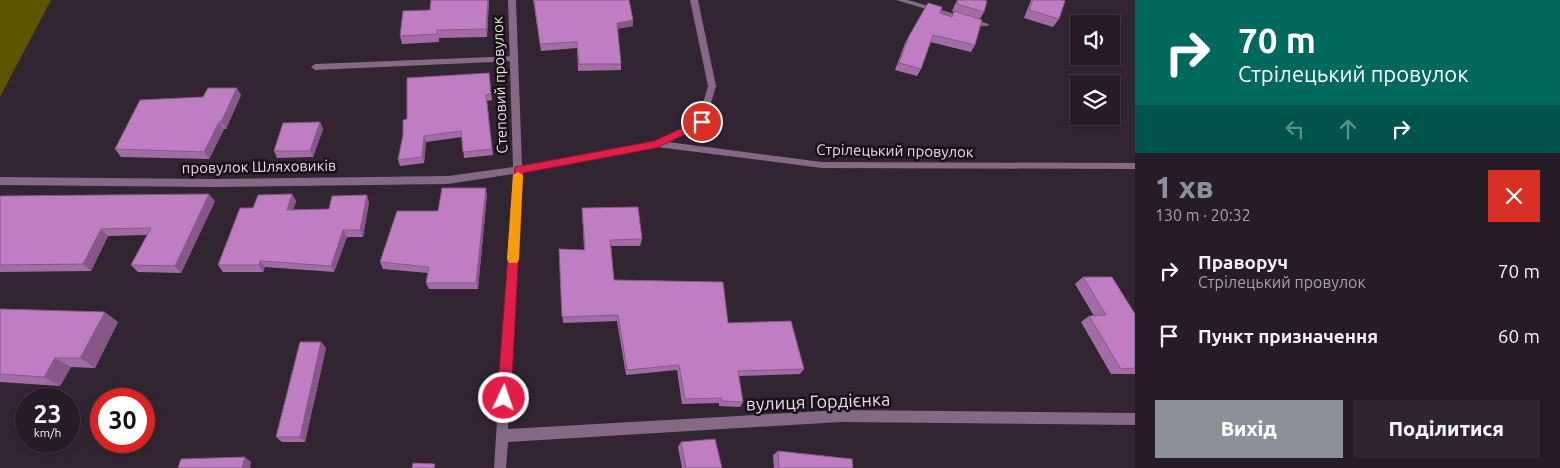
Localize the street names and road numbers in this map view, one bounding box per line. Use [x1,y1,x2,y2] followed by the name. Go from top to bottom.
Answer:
[489,16,510,154] street label: Степовий провулок
[816,141,974,160] street label: Стрілецький провулок
[182,157,336,176] street label: провулок Шляховиків
[745,388,891,414] street label: вулиця Гордієнка

